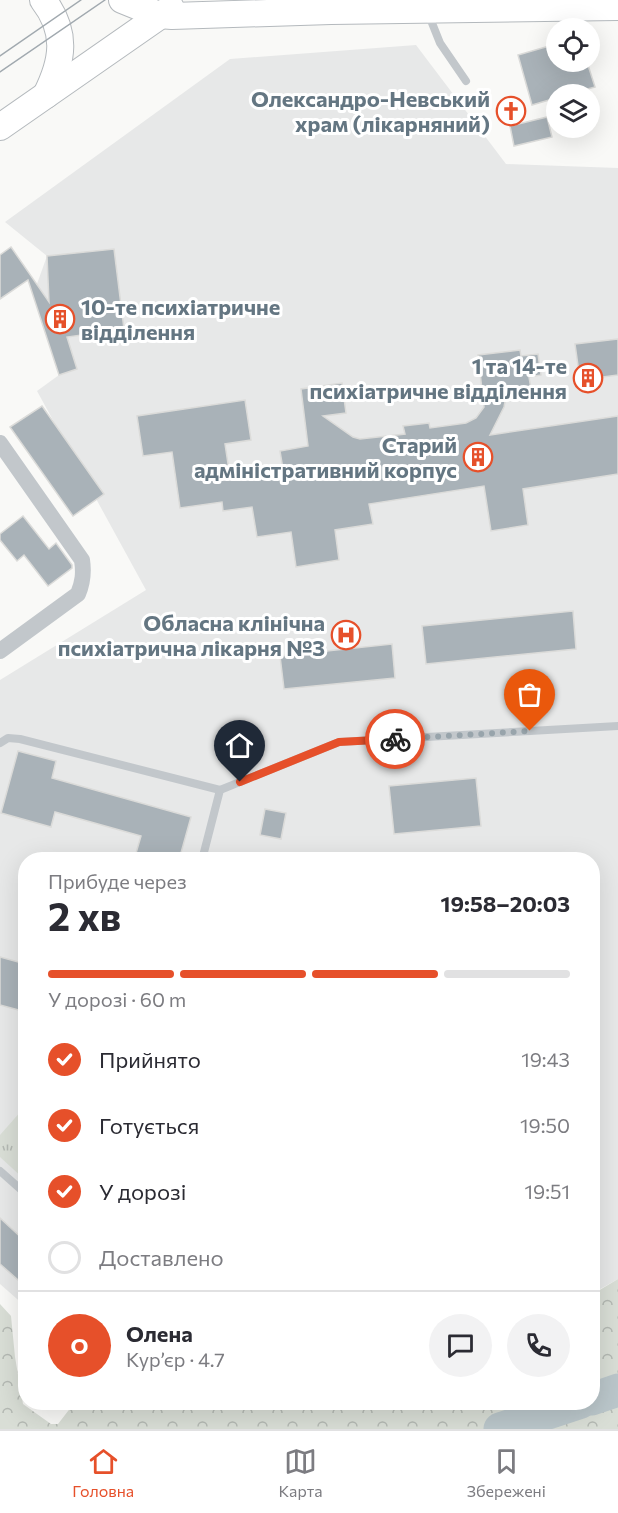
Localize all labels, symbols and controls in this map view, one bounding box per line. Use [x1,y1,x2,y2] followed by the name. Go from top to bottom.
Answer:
[546,18,600,138] map controls
[546,18,600,72] button: locate
[546,84,600,138] button: layers
[251,85,490,137] place label: Олександро-Невський храм (лікарняний)
[495,95,527,127] church icon: Олександро-Невський храм (лікарняний)
[81,293,280,345] place label: 10-те психіатричне відділення
[44,303,76,335] building icon: 10-те психіатричне відділення
[310,352,567,404] place label: 1 та 14-те психіатричне відділення
[572,362,604,394] building icon: 1 та 14-те психіатричне відділення
[194,431,457,483] place label: Старий адміністративний корпус
[462,441,494,473] building icon: Старий адміністративний корпус
[58,609,325,661] place label: Обласна клінічна психіатрична лікарня №3
[330,619,362,651] hospital icon: Обласна клінічна психіатрична лікарня №3
[504,669,555,731] pin
[513,678,546,711] icon: bag
[365,709,425,769] courier
[214,720,265,782] pin
[379,723,412,756] icon: bike
[223,729,256,762] icon: home
[48,869,187,893] text: Прибуде через
[441,890,570,917] text: 19:58–20:03
[48,891,121,939] text: 2 хв
[48,987,186,1011] text: У дорозі · 60 m
[48,1043,81,1076] icon: check
[99,1046,201,1073] text: Прийнято
[521,1047,570,1071] text: 19:43
[48,1109,81,1142] icon: check
[99,1112,199,1139] text: Готується
[520,1113,570,1137] text: 19:50
[48,1175,81,1208] icon: check
[99,1178,186,1205] text: У дорозі
[525,1179,570,1203] text: 19:51
[99,1244,224,1271] text: Доставлено
[429,1314,492,1377] button: chat
[507,1314,570,1377] button: phone
[126,1320,193,1347] text: Олена
[71,1332,88,1359] text: О
[126,1347,225,1371] text: Кур’єр · 4.7
[72,1445,134,1500] tab: Головна
[278,1445,322,1500] tab: Карта
[467,1445,546,1500] tab: Збережені

